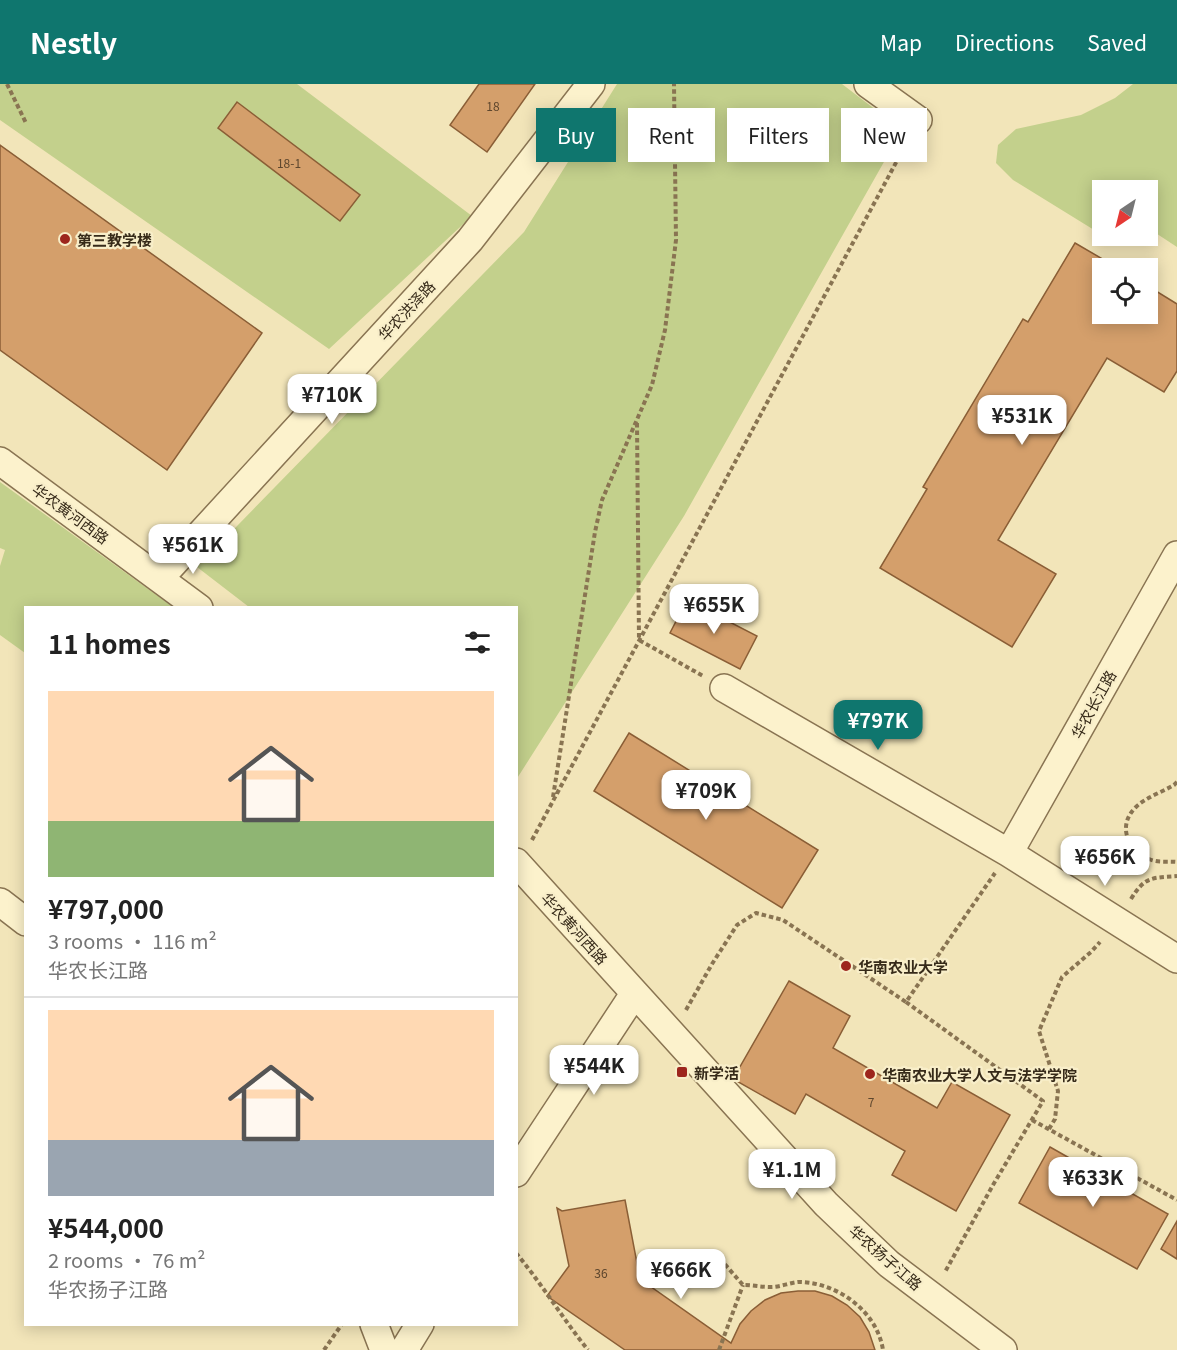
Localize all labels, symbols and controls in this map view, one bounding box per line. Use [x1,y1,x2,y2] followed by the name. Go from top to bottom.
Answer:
[30,22,117,62] text: Nestly
[880,27,922,57] text: Map
[955,27,1054,57] text: Directions
[1087,27,1147,57] text: Saved
[486,97,500,114] house number: 18
[536,108,616,162] chip: Buy
[628,108,715,162] chip: Rent
[727,108,829,162] chip: Filters
[841,108,927,162] chip: New
[277,154,301,171] house number: 18-1
[1092,180,1158,246] north arrow
[1092,180,1158,324] map controls
[77,229,152,250] place label: 第三教学楼
[58,232,72,246] marker: 第三教学楼
[1092,258,1158,324] button: locate
[373,275,439,345] street label: 华农洪泽路
[290,374,374,425] pin: ¥710K
[302,379,362,408] text: ¥710K
[980,395,1064,446] pin: ¥531K
[992,400,1052,429] text: ¥531K
[28,478,114,548] street label: 华农黄河西路
[151,524,235,575] pin: ¥561K
[163,529,223,558] text: ¥561K
[672,584,756,635] pin: ¥655K
[684,589,744,618] text: ¥655K
[48,624,171,661] text: 11 homes
[461,626,494,659] icon: filters
[1066,666,1120,742] street label: 华农长江路
[836,700,920,751] pin: ¥797K
[848,705,908,734] text: ¥797K
[217,730,325,838] icon: home
[664,770,748,821] pin: ¥709K
[676,775,736,804] text: ¥709K
[1063,836,1147,887] pin: ¥656K
[1075,841,1135,870] text: ¥656K
[537,888,613,968] street label: 华农黄河西路
[48,889,164,926] text: ¥797,000
[48,926,217,955] text: 3 rooms · 116 m²
[48,955,148,984] text: 华农长江路
[858,956,948,977] place label: 华南农业大学
[839,959,853,973] marker: 华南农业大学
[552,1045,636,1096] pin: ¥544K
[217,1049,325,1157] icon: home
[564,1050,624,1079] text: ¥544K
[694,1062,739,1083] place label: 新学活
[882,1064,1077,1085] place label: 华南农业大学人文与法学学院
[675,1065,689,1079] marker: 新学活
[863,1067,877,1081] marker: 华南农业大学人文与法学学院
[868,1093,875,1110] house number: 7
[750,1149,834,1200] pin: ¥1.1M
[763,1154,821,1183] text: ¥1.1M
[1051,1157,1135,1208] pin: ¥633K
[1063,1162,1123,1191] text: ¥633K
[48,1208,164,1245] text: ¥544,000
[845,1220,927,1294] street label: 华农扬子江路
[48,1245,206,1274] text: 2 rooms · 76 m²
[639,1249,723,1300] pin: ¥666K
[651,1254,711,1283] text: ¥666K
[594,1264,608,1281] house number: 36
[48,1274,168,1303] text: 华农扬子江路

